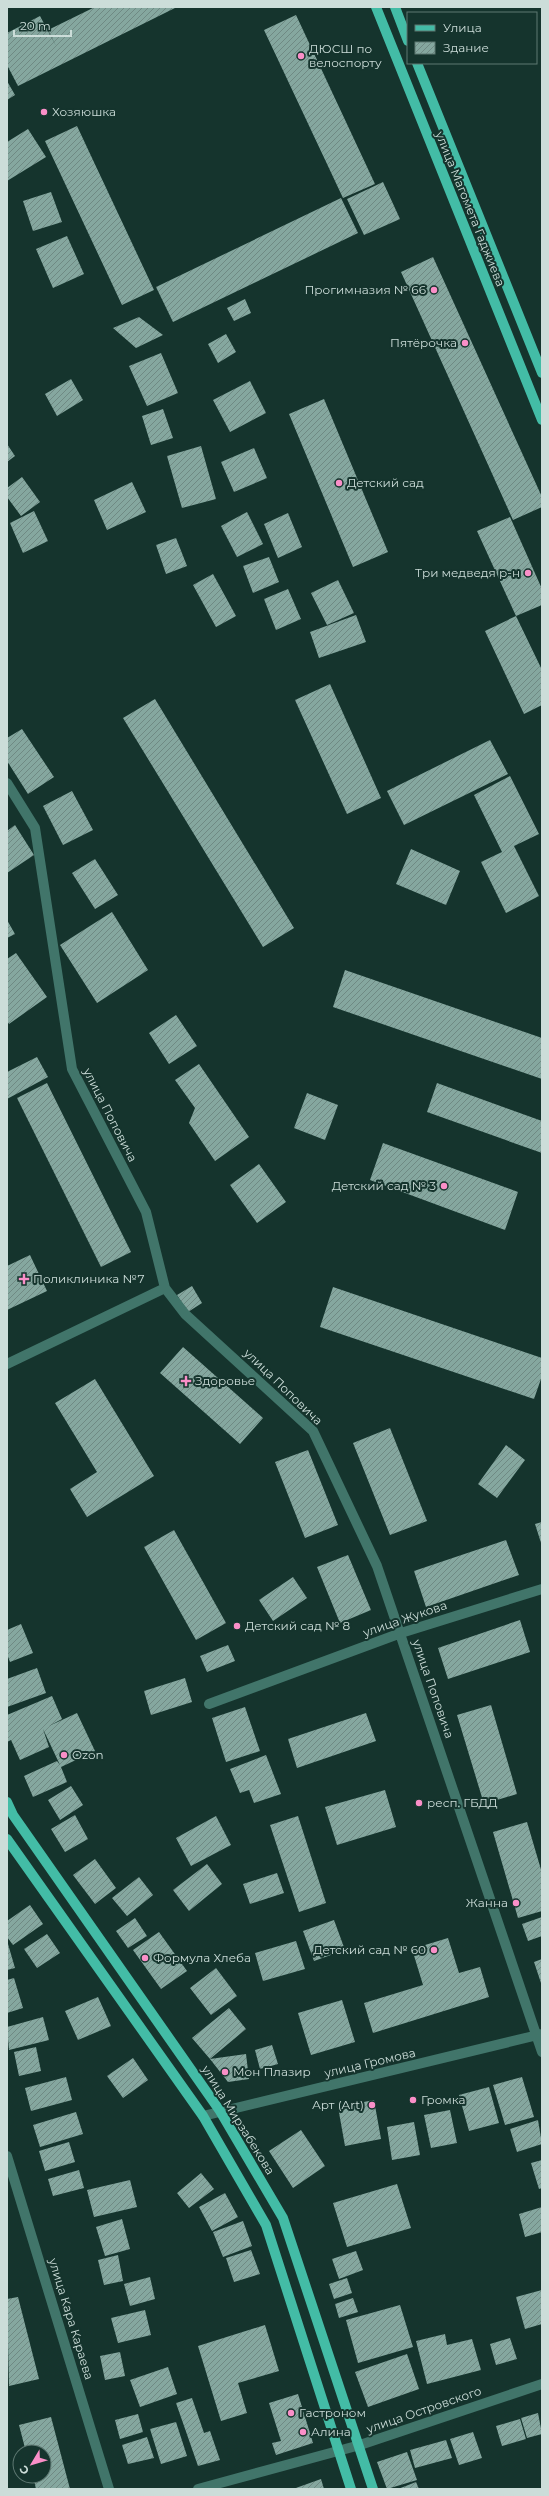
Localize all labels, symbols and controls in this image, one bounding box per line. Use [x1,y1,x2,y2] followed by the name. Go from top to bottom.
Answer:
[14,12,71,38] scale bar
[407,12,537,64] legend
[20,18,51,33] text: 20 m
[443,20,482,35] text: Улица
[443,40,489,55] text: Здание
[309,41,382,70] place label: ДЮСШ по велоспорту
[296,51,306,61] marker: ДЮСШ по велоспорту
[52,104,116,119] place label: Хозяюшка
[39,107,49,117] marker: Хозяюшка
[432,128,508,289] street label: улица Магомета Гаджиева
[304,282,426,297] place label: Прогимназия № 66
[429,285,439,295] marker: Прогимназия № 66
[390,335,457,350] place label: Пятёрочка
[460,338,470,348] marker: Пятёрочка
[347,475,424,490] place label: Детский сад
[334,478,344,488] marker: Детский сад
[415,565,520,580] place label: Три медведя р-н
[523,568,533,578] marker: Три медведя р-н
[80,1064,141,1164] street label: улица Поповича
[332,1178,436,1193] place label: Детский сад № 3
[439,1181,449,1191] marker: Детский сад № 3
[33,1271,144,1286] place label: Поликлиника №7
[18,1273,30,1285] marker: Поликлиника №7
[240,1345,326,1428] street label: улица Поповича
[195,1373,255,1388] place label: Здоровье
[180,1375,192,1387] marker: Здоровье
[360,1597,449,1640] street label: улица Жукова
[245,1618,351,1633] place label: Детский сад № 8
[232,1621,242,1631] marker: Детский сад № 8
[409,1636,457,1740] street label: улица Поповича
[72,1747,104,1762] place label: Ozon
[59,1750,69,1760] marker: Ozon
[427,1795,498,1810] place label: респ. ГБДД
[414,1798,424,1808] marker: респ. ГБДД
[466,1895,508,1910] place label: Жанна
[511,1898,521,1908] marker: Жанна
[313,1942,426,1957] place label: Детский сад № 60
[429,1945,439,1955] marker: Детский сад № 60
[153,1950,251,1965] place label: Формула Хлеба
[140,1953,150,1963] marker: Формула Хлеба
[322,2045,417,2081] street label: улица Громова
[198,2061,278,2177] street label: улица Мирзабекова
[233,2064,311,2079] place label: Мон Плазир
[220,2067,230,2077] marker: Мон Плазир
[421,2092,466,2107] place label: Громка
[408,2095,418,2105] marker: Громка
[312,2097,364,2112] place label: Арт (Art)
[367,2100,377,2110] marker: Арт (Art)
[46,2255,97,2381] street label: улица Кара Караева
[363,2383,484,2437] street label: улица Островского
[299,2405,366,2420] place label: Гастроном
[286,2408,296,2418] marker: Гастроном
[311,2424,351,2439] place label: Алина
[298,2427,308,2437] marker: Алина
[12,2444,52,2484] north arrow
[16,2463,32,2478] text: С

